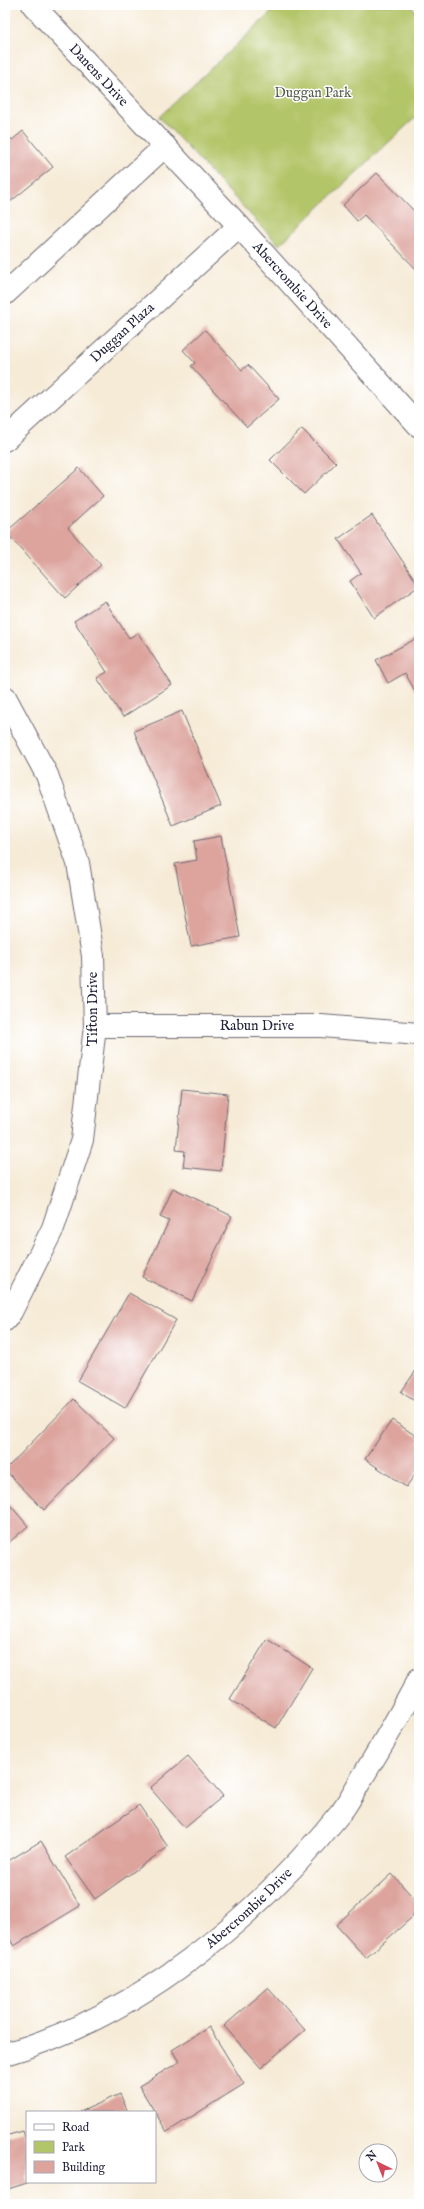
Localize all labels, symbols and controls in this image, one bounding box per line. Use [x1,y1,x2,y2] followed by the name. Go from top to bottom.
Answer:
[65,40,132,111] street label: Danens Drive
[275,84,352,102] park label: Duggan Park
[248,237,337,333] street label: Abercrombie Drive
[86,298,159,367] street label: Duggan Plaza
[84,971,102,1046] street label: Tifton Drive
[220,1017,295,1035] street label: Rabun Drive
[201,1864,297,1953] street label: Abercrombie Drive
[26,2111,156,2183] legend
[62,2120,90,2135] text: Road
[62,2140,85,2155] text: Park
[358,2143,398,2183] north arrow
[363,2148,380,2165] text: N
[62,2160,106,2175] text: Building

